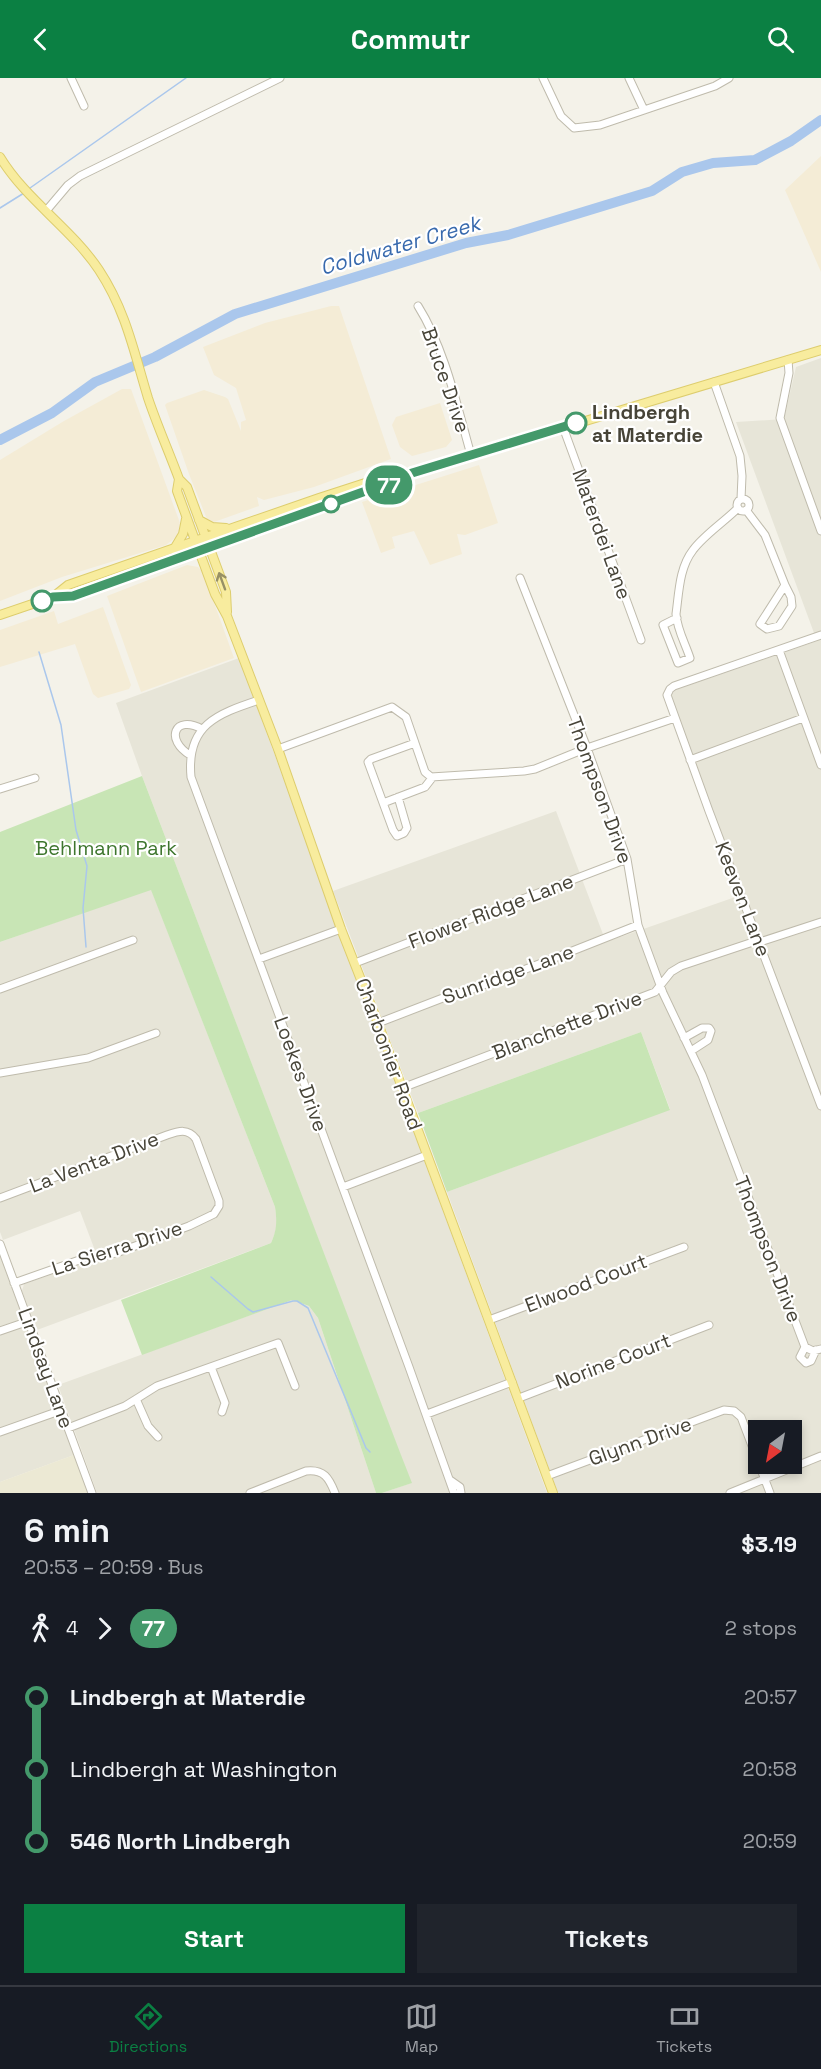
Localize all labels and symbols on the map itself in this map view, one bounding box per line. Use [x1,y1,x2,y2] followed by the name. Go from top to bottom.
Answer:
[317,208,486,281] water label: Coldwater Creek
[416,324,476,436] street label: Bruce Drive
[592,399,703,448] place label: Lindbergh at Materdie
[565,412,587,434] marker: Lindbergh at Materdie
[566,465,638,603] street label: Materdei Lane
[362,466,416,504] line badge: 77
[322,495,340,513] unlabelled marker
[215,572,226,591] one-way arrow
[31,590,53,612] unlabelled marker
[561,713,639,867] street label: Thompson Drive
[35,835,177,861] park label: Behlmann Park
[709,838,777,960] street label: Keeven Lane
[405,868,577,954] street label: Flower Ridge Lane
[439,938,577,1010] street label: Sunridge Lane
[349,974,429,1134] street label: Charbonier Road
[488,984,646,1066] street label: Blanchette Drive
[268,1013,334,1135] street label: Loekes Drive
[26,1125,162,1199] street label: La Venta Drive
[728,1172,808,1326] street label: Thompson Drive
[48,1215,186,1281] street label: La Sierra Drive
[521,1248,651,1318] street label: Elwood Court
[12,1304,80,1432] street label: Lindsay Lane
[552,1327,674,1395] street label: Norine Court
[585,1410,695,1472] street label: Glynn Drive
[748,1420,802,1474] north arrow

